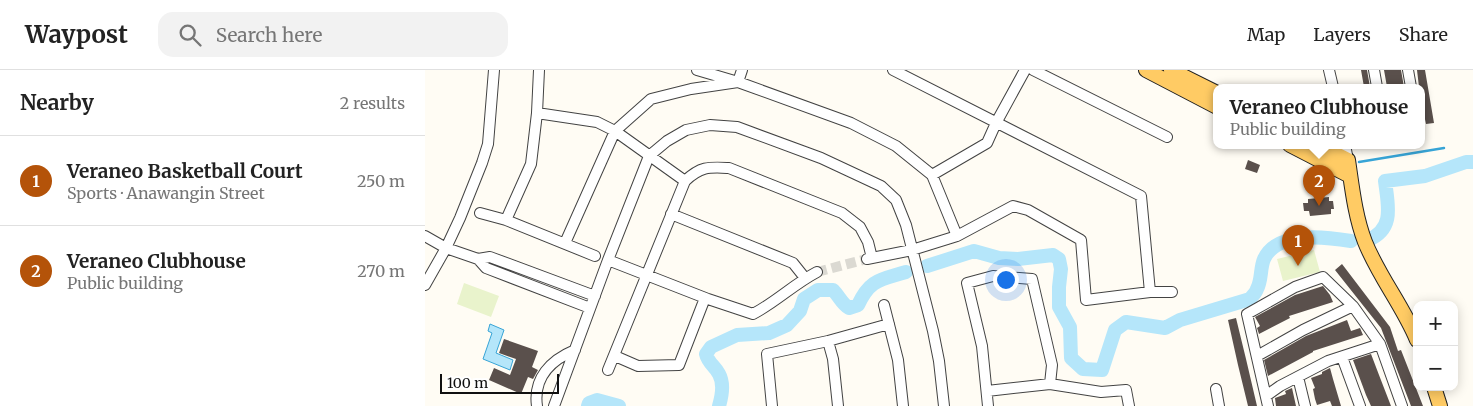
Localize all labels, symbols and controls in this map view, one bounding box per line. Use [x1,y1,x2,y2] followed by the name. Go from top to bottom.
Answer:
[158,12,508,57] search box
[25,19,128,50] text: Waypost
[176,21,204,49] icon: search
[216,23,322,47] text: Search here
[1247,23,1285,46] text: Map
[1313,23,1371,46] text: Layers
[1399,23,1448,46] text: Share
[1213,84,1425,149] popup
[20,89,94,116] text: Nearby
[340,93,405,113] text: 2 results
[1230,95,1408,119] text: Veraneo Clubhouse
[1230,119,1346,139] text: Public building
[67,159,303,183] text: Veraneo Basketball Court
[1303,165,1335,206] pin: 2
[32,171,40,191] text: 1
[357,171,405,191] text: 250 m
[67,183,265,203] text: Sports · Anawangin Street
[1282,225,1314,266] pin: 1
[67,249,246,273] text: Veraneo Clubhouse
[31,261,41,281] text: 2
[357,261,405,281] text: 270 m
[993,267,1019,293] your location
[67,273,183,293] text: Public building
[1413,301,1458,391] map controls
[1413,301,1458,346] button: +
[1413,346,1458,391] button: −
[440,371,559,394] scale bar
[447,374,488,392] text: 100 m

